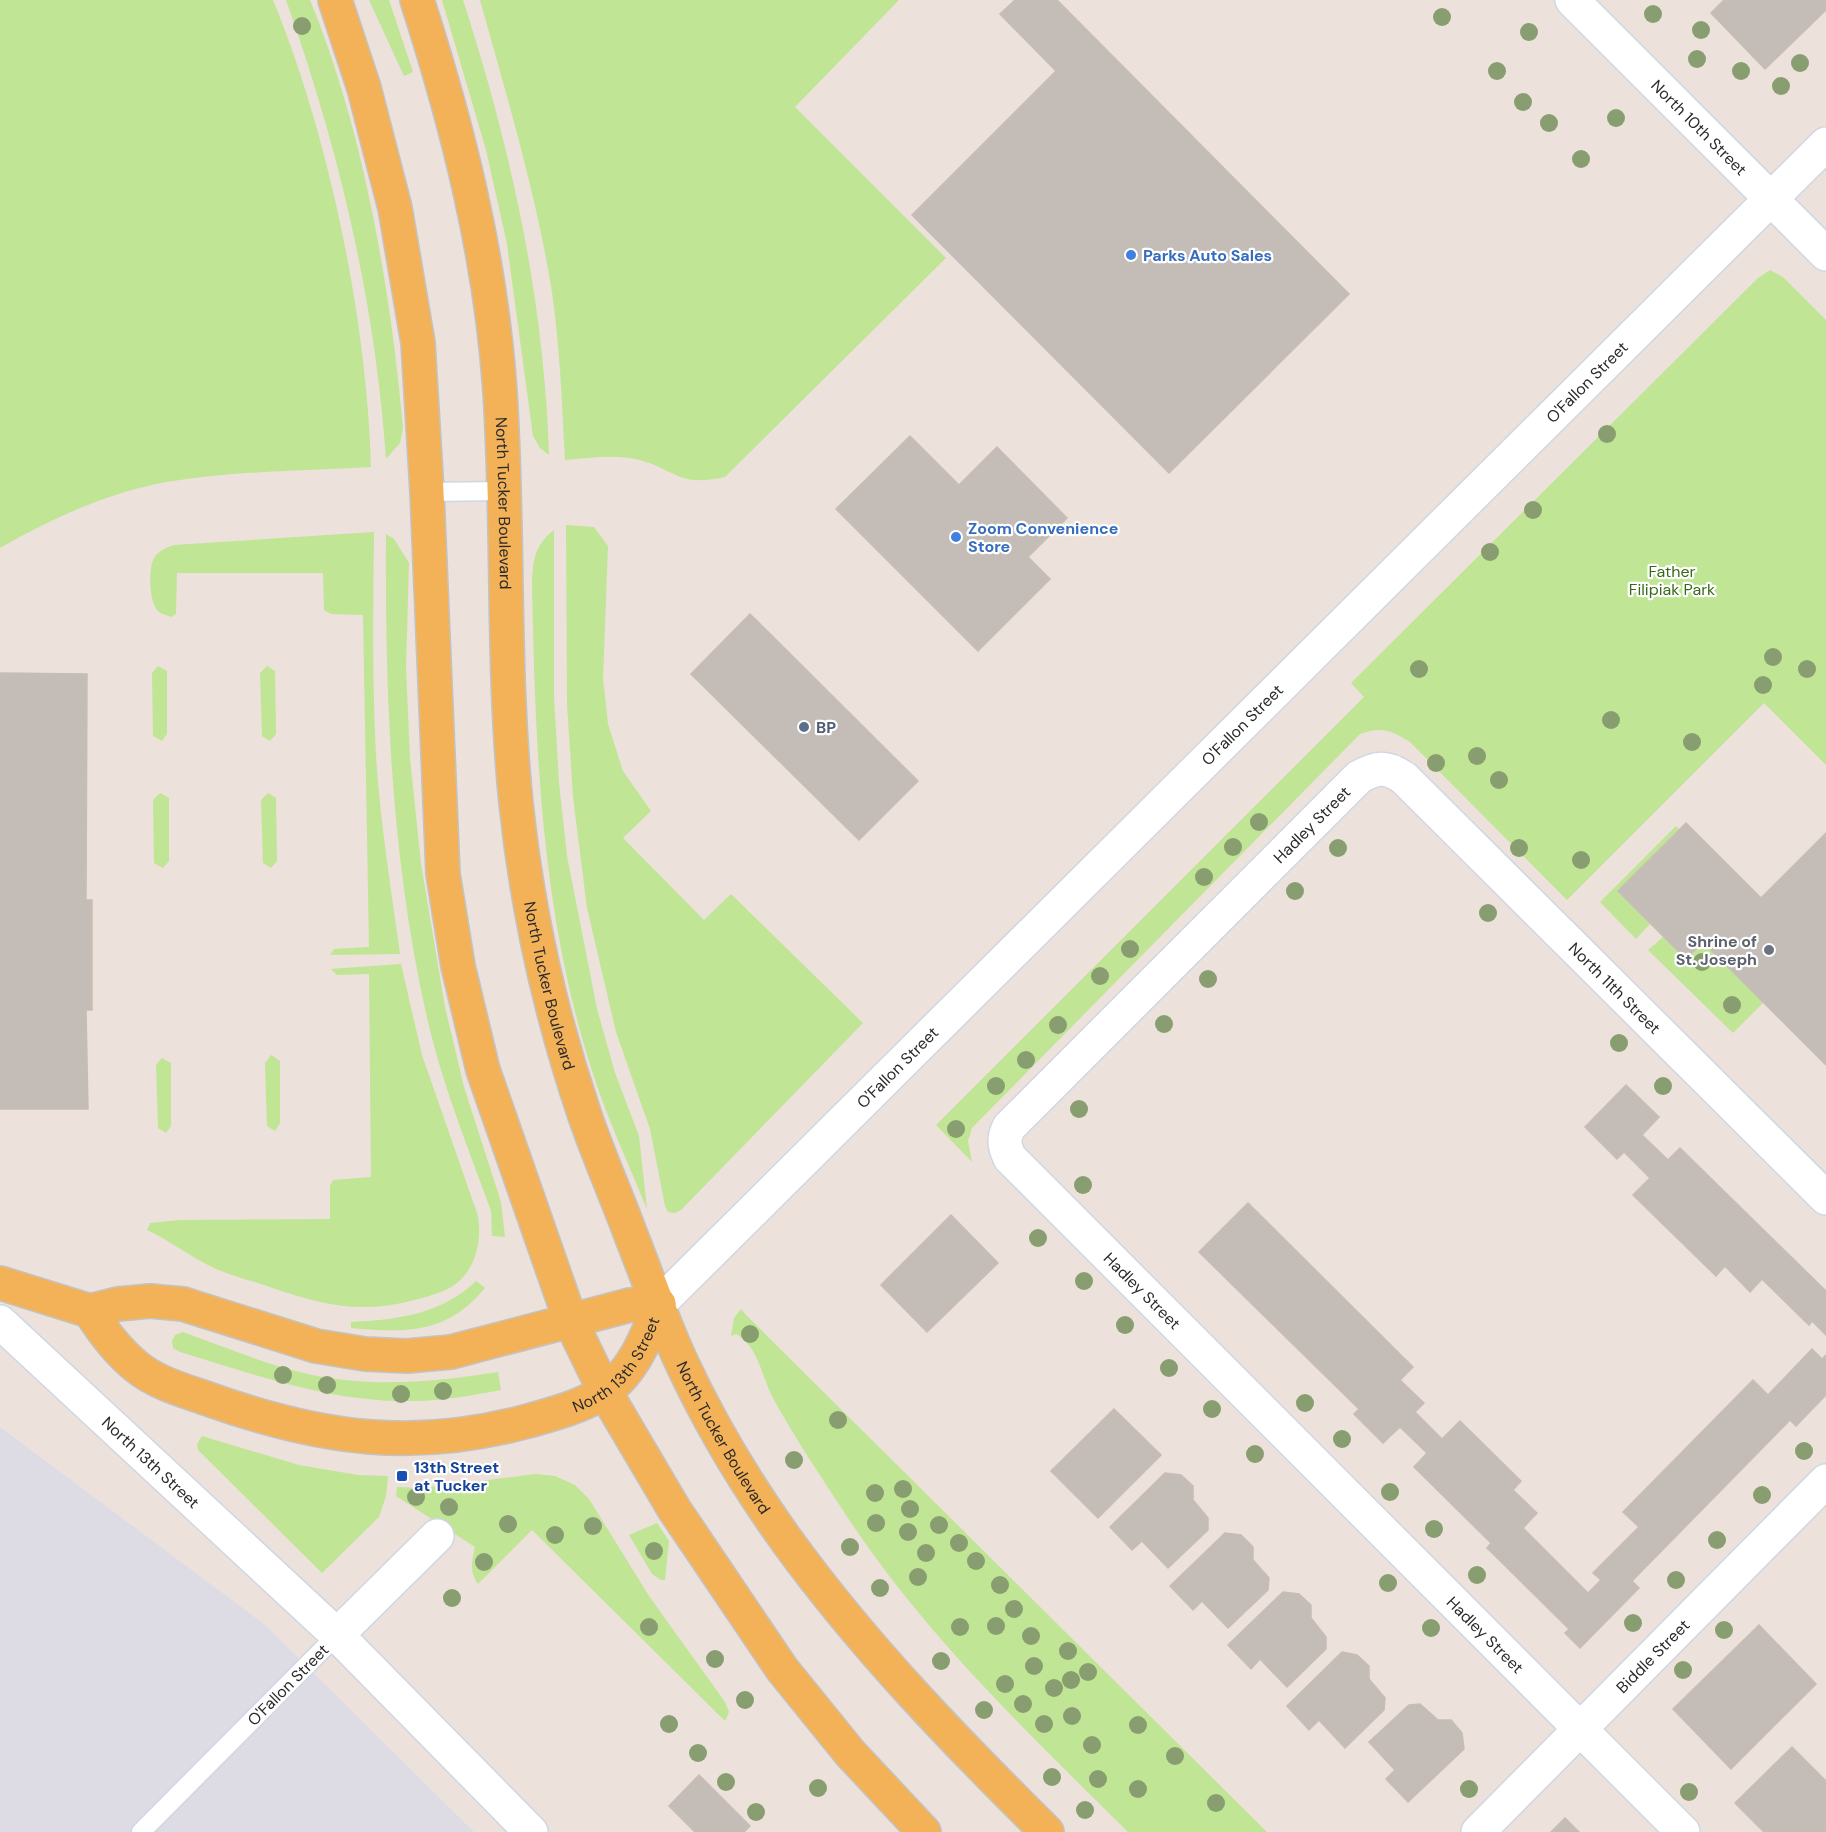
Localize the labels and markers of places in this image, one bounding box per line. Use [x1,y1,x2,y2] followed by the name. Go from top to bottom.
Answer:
[1143,245,1272,266] place label: Parks Auto Sales
[1124,248,1138,262] marker: Parks Auto Sales
[968,518,1118,557] place label: Zoom Convenience Store
[949,530,963,544] marker: Zoom Convenience Store
[816,717,836,738] place label: BP
[797,720,811,734] marker: BP
[1676,931,1757,970] place label: Shrine of St. Joseph
[1762,943,1776,957] marker: Shrine of St. Joseph
[414,1457,499,1496] place label: 13th Street at Tucker
[395,1469,409,1483] marker: 13th Street at Tucker

